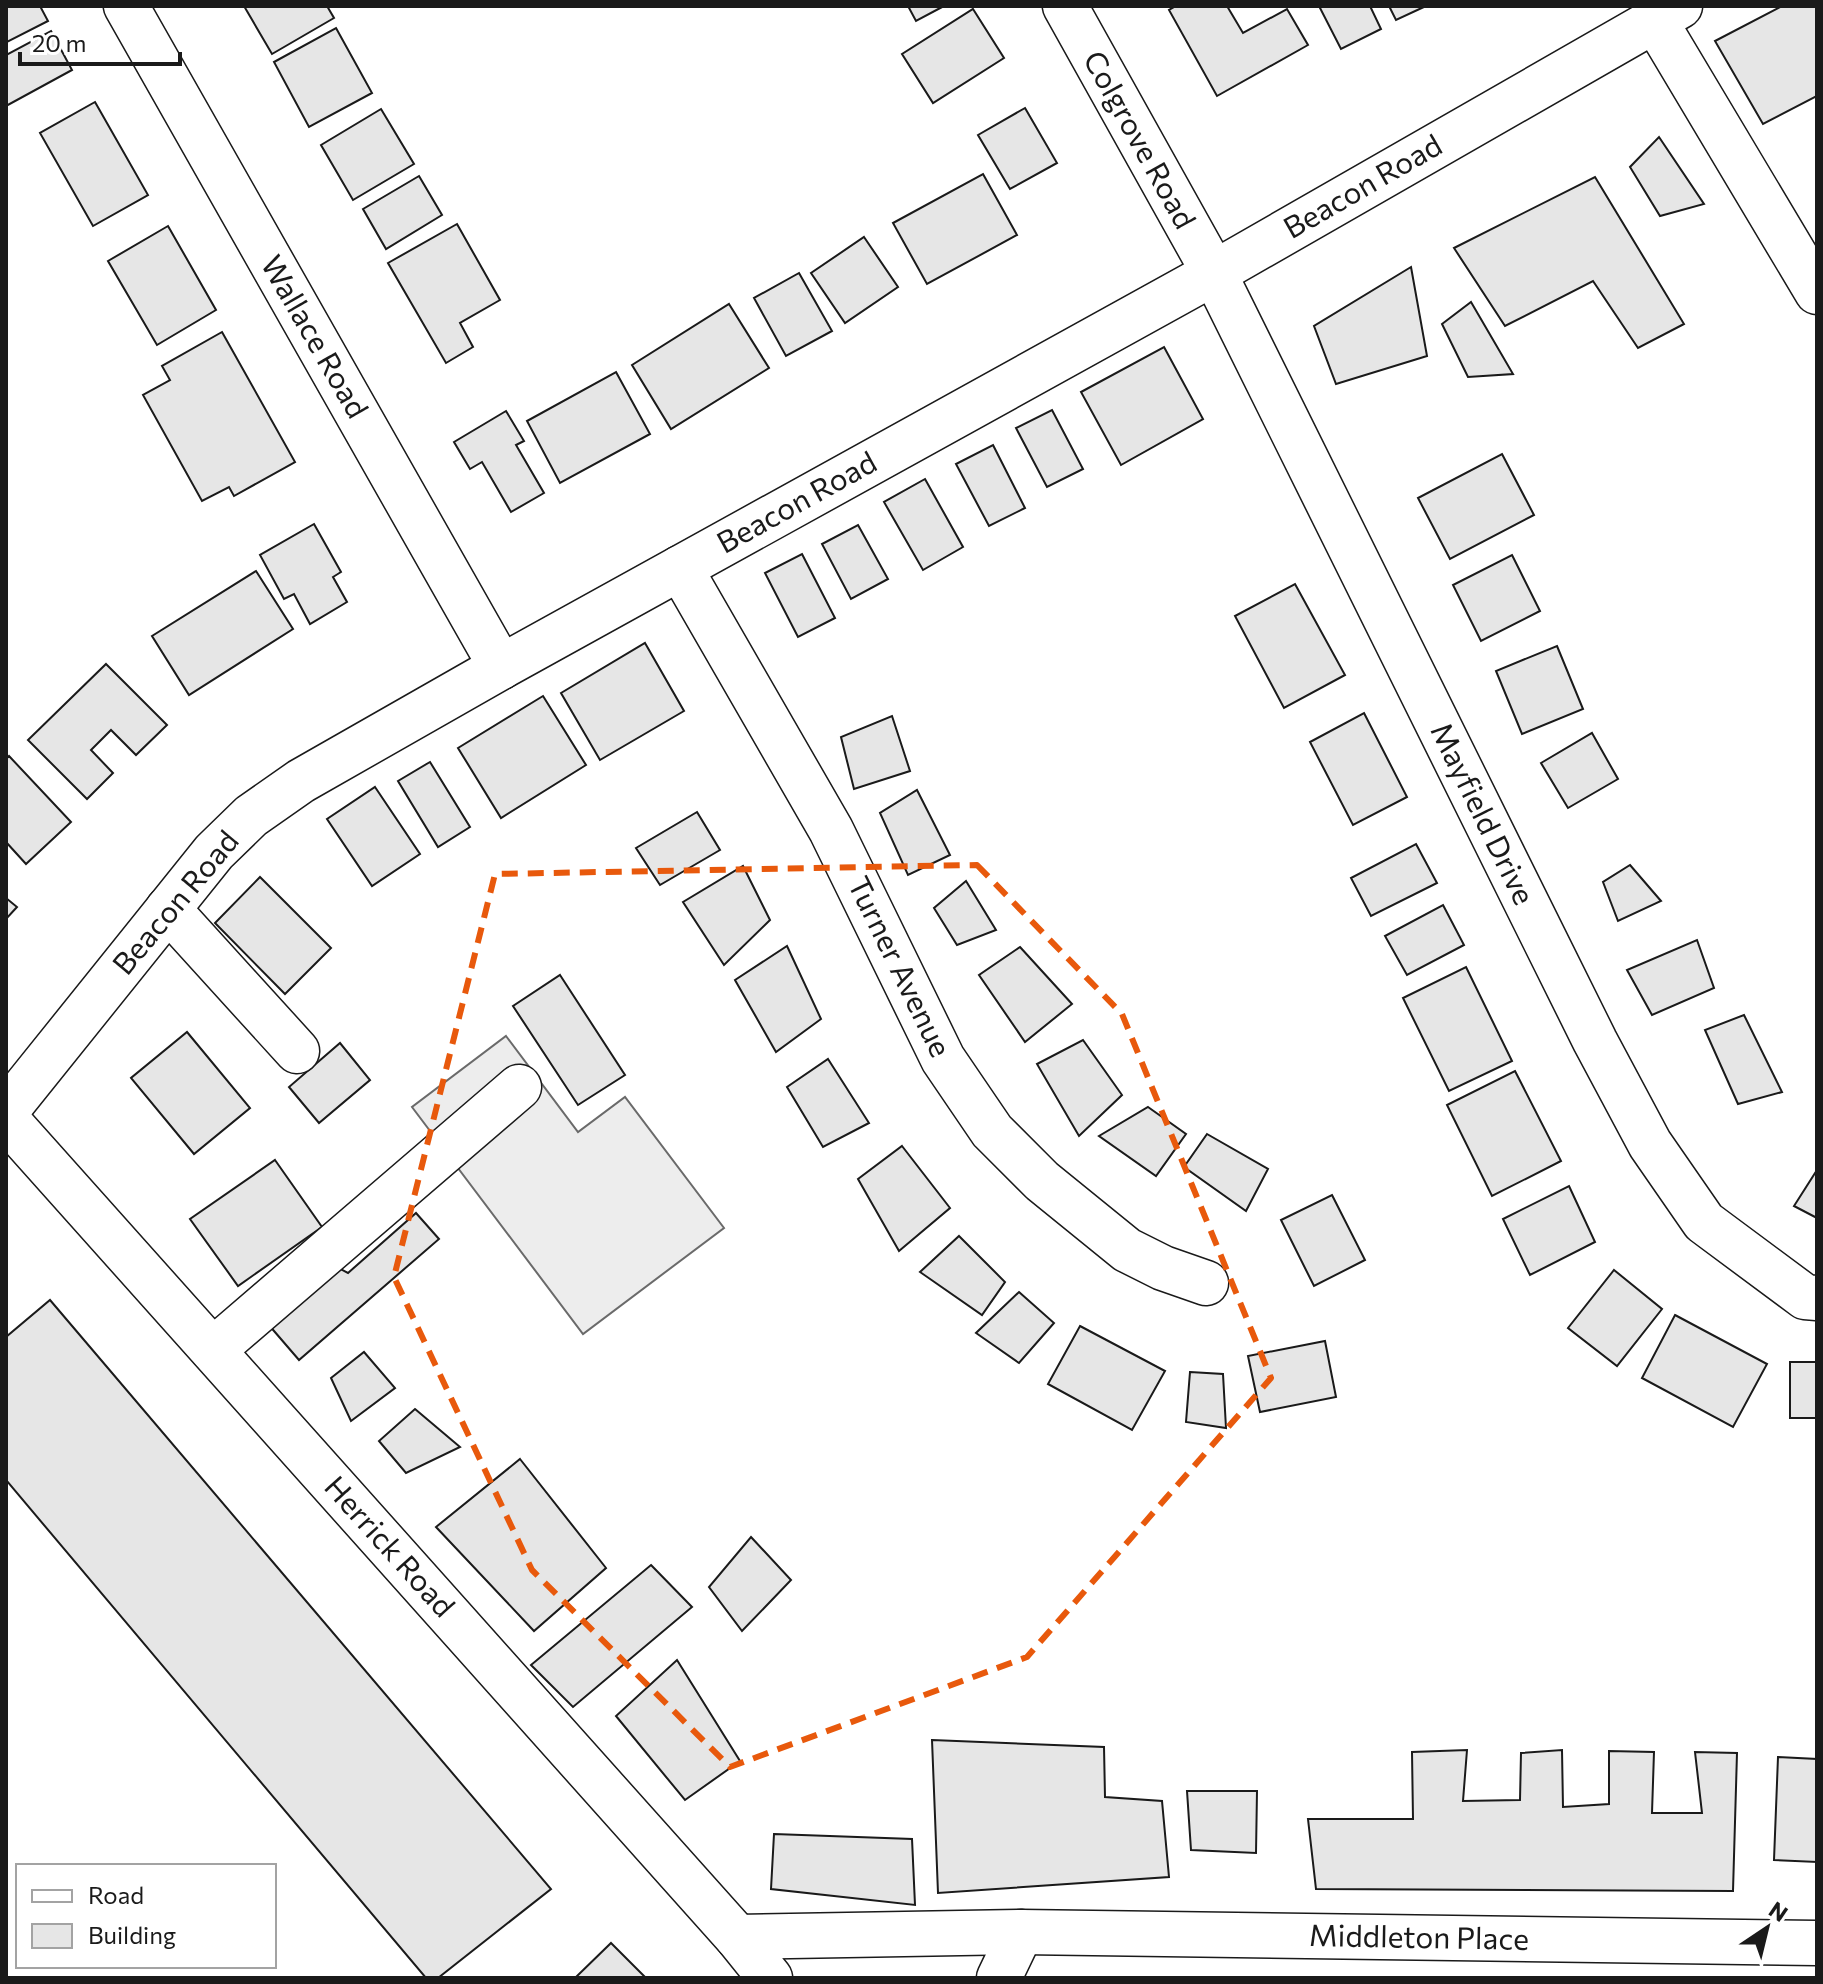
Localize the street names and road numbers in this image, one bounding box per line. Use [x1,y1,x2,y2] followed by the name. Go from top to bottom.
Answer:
[1077,43,1205,234] street label: Colgrove Road
[1276,125,1447,245] street label: Beacon Road
[255,248,378,424] street label: Wallace Road
[710,442,882,560] street label: Beacon Road
[1424,716,1544,910] street label: Mayfield Drive
[103,822,245,981] street label: Beacon Road
[842,870,961,1062] street label: Turner Avenue
[318,1467,464,1623] street label: Herrick Road
[1309,1915,1529,1956] street label: Middleton Place

